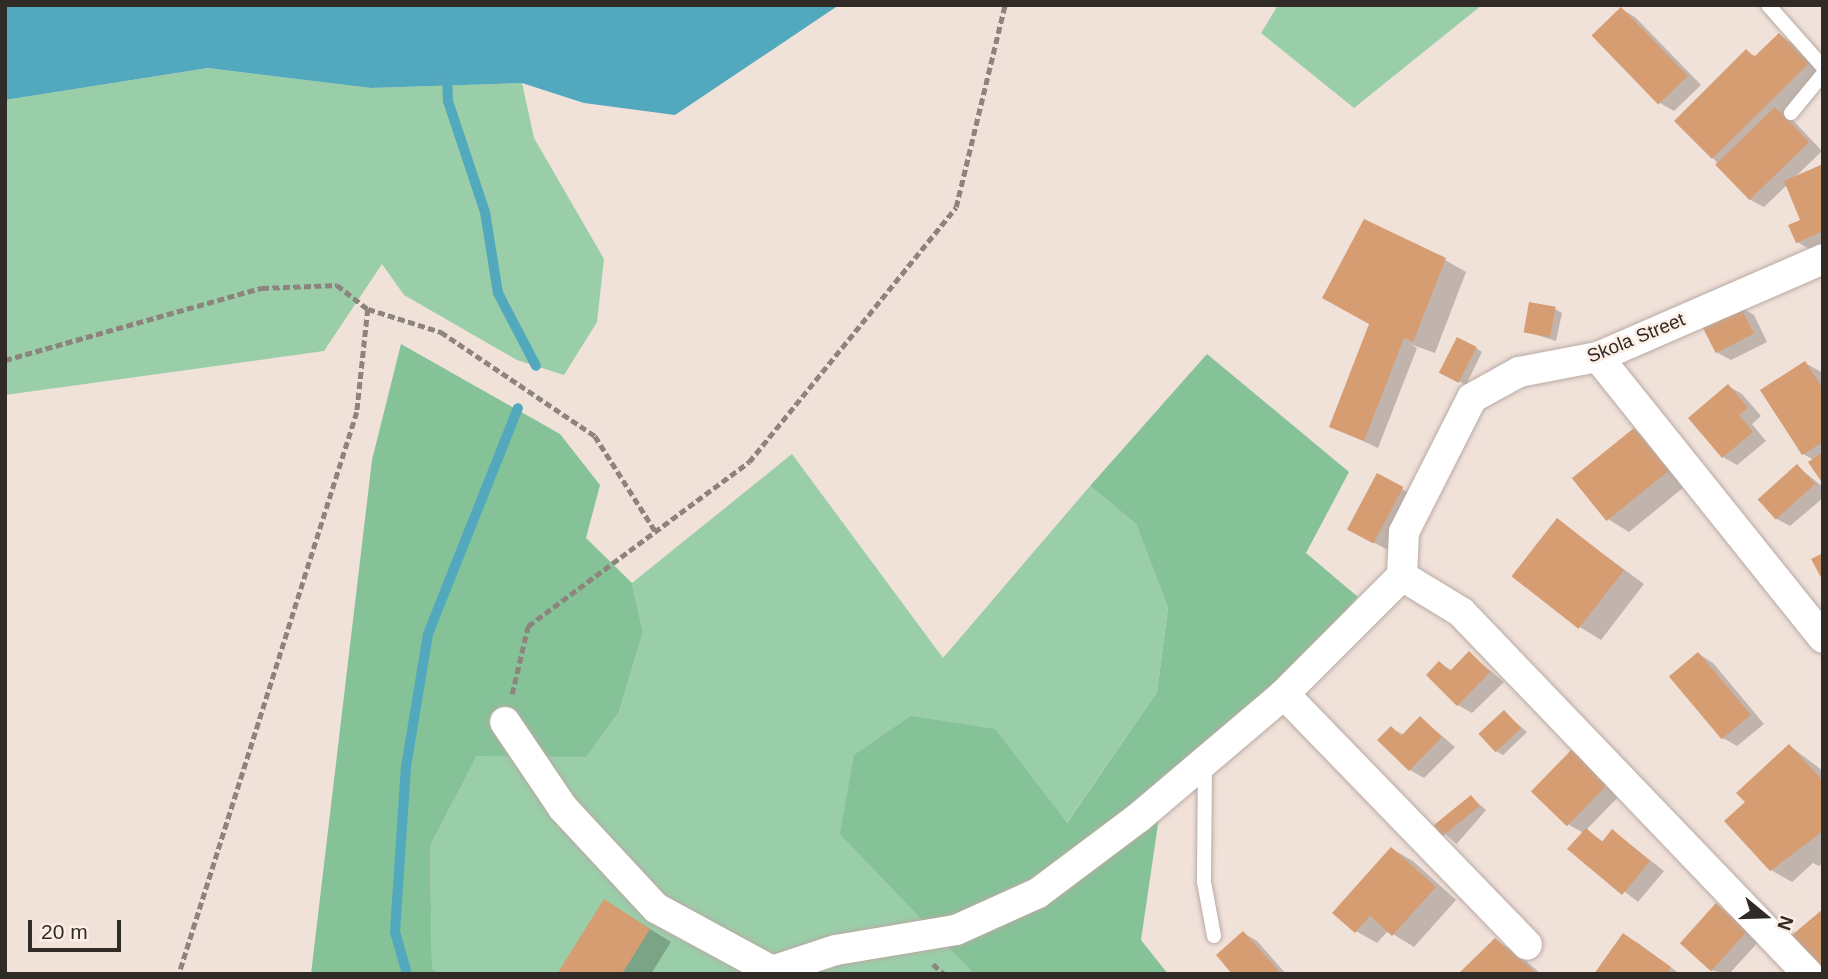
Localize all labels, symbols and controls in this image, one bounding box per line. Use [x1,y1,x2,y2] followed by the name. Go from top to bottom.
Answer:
[1584,308,1688,368] street label: Skola Street
[1730,881,1800,951] north arrow
[32,906,124,950] scale bar
[1773,913,1797,933] text: N
[41,920,88,943] text: 20 m

